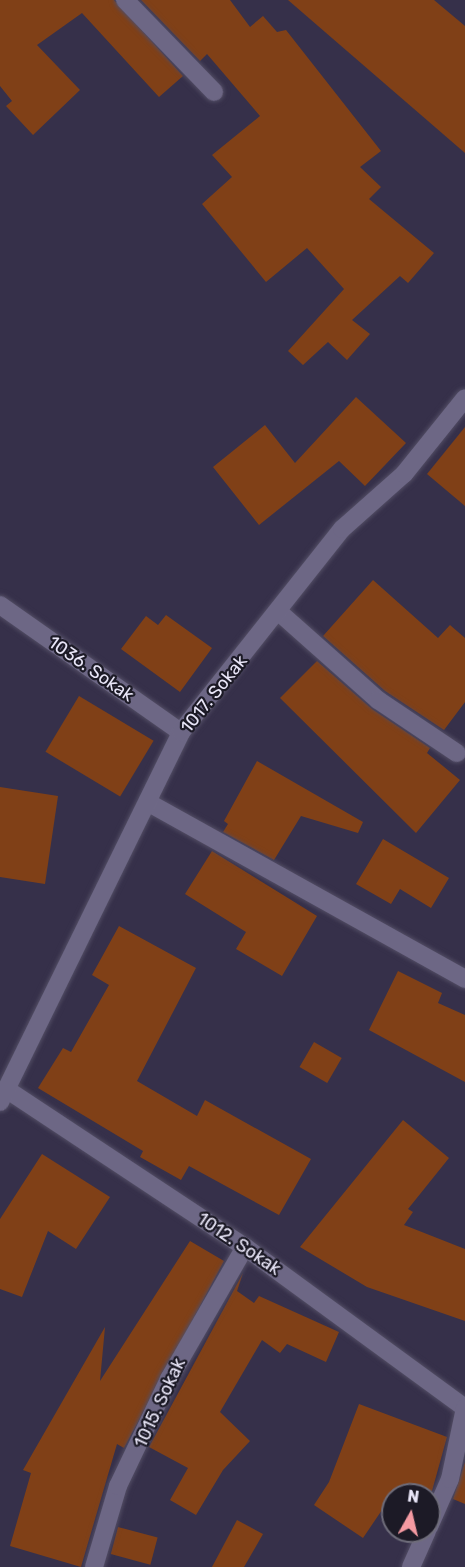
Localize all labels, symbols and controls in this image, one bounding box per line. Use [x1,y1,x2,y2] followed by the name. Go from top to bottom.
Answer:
[44,632,138,706] street label: 1036. Sokak
[176,651,252,737] street label: 1017. Sokak
[193,1208,285,1280] street label: 1012. Sokak
[130,1355,190,1451] street label: 1015. Sokak
[381,1483,441,1543] north arrow
[406,1486,420,1507] text: N

